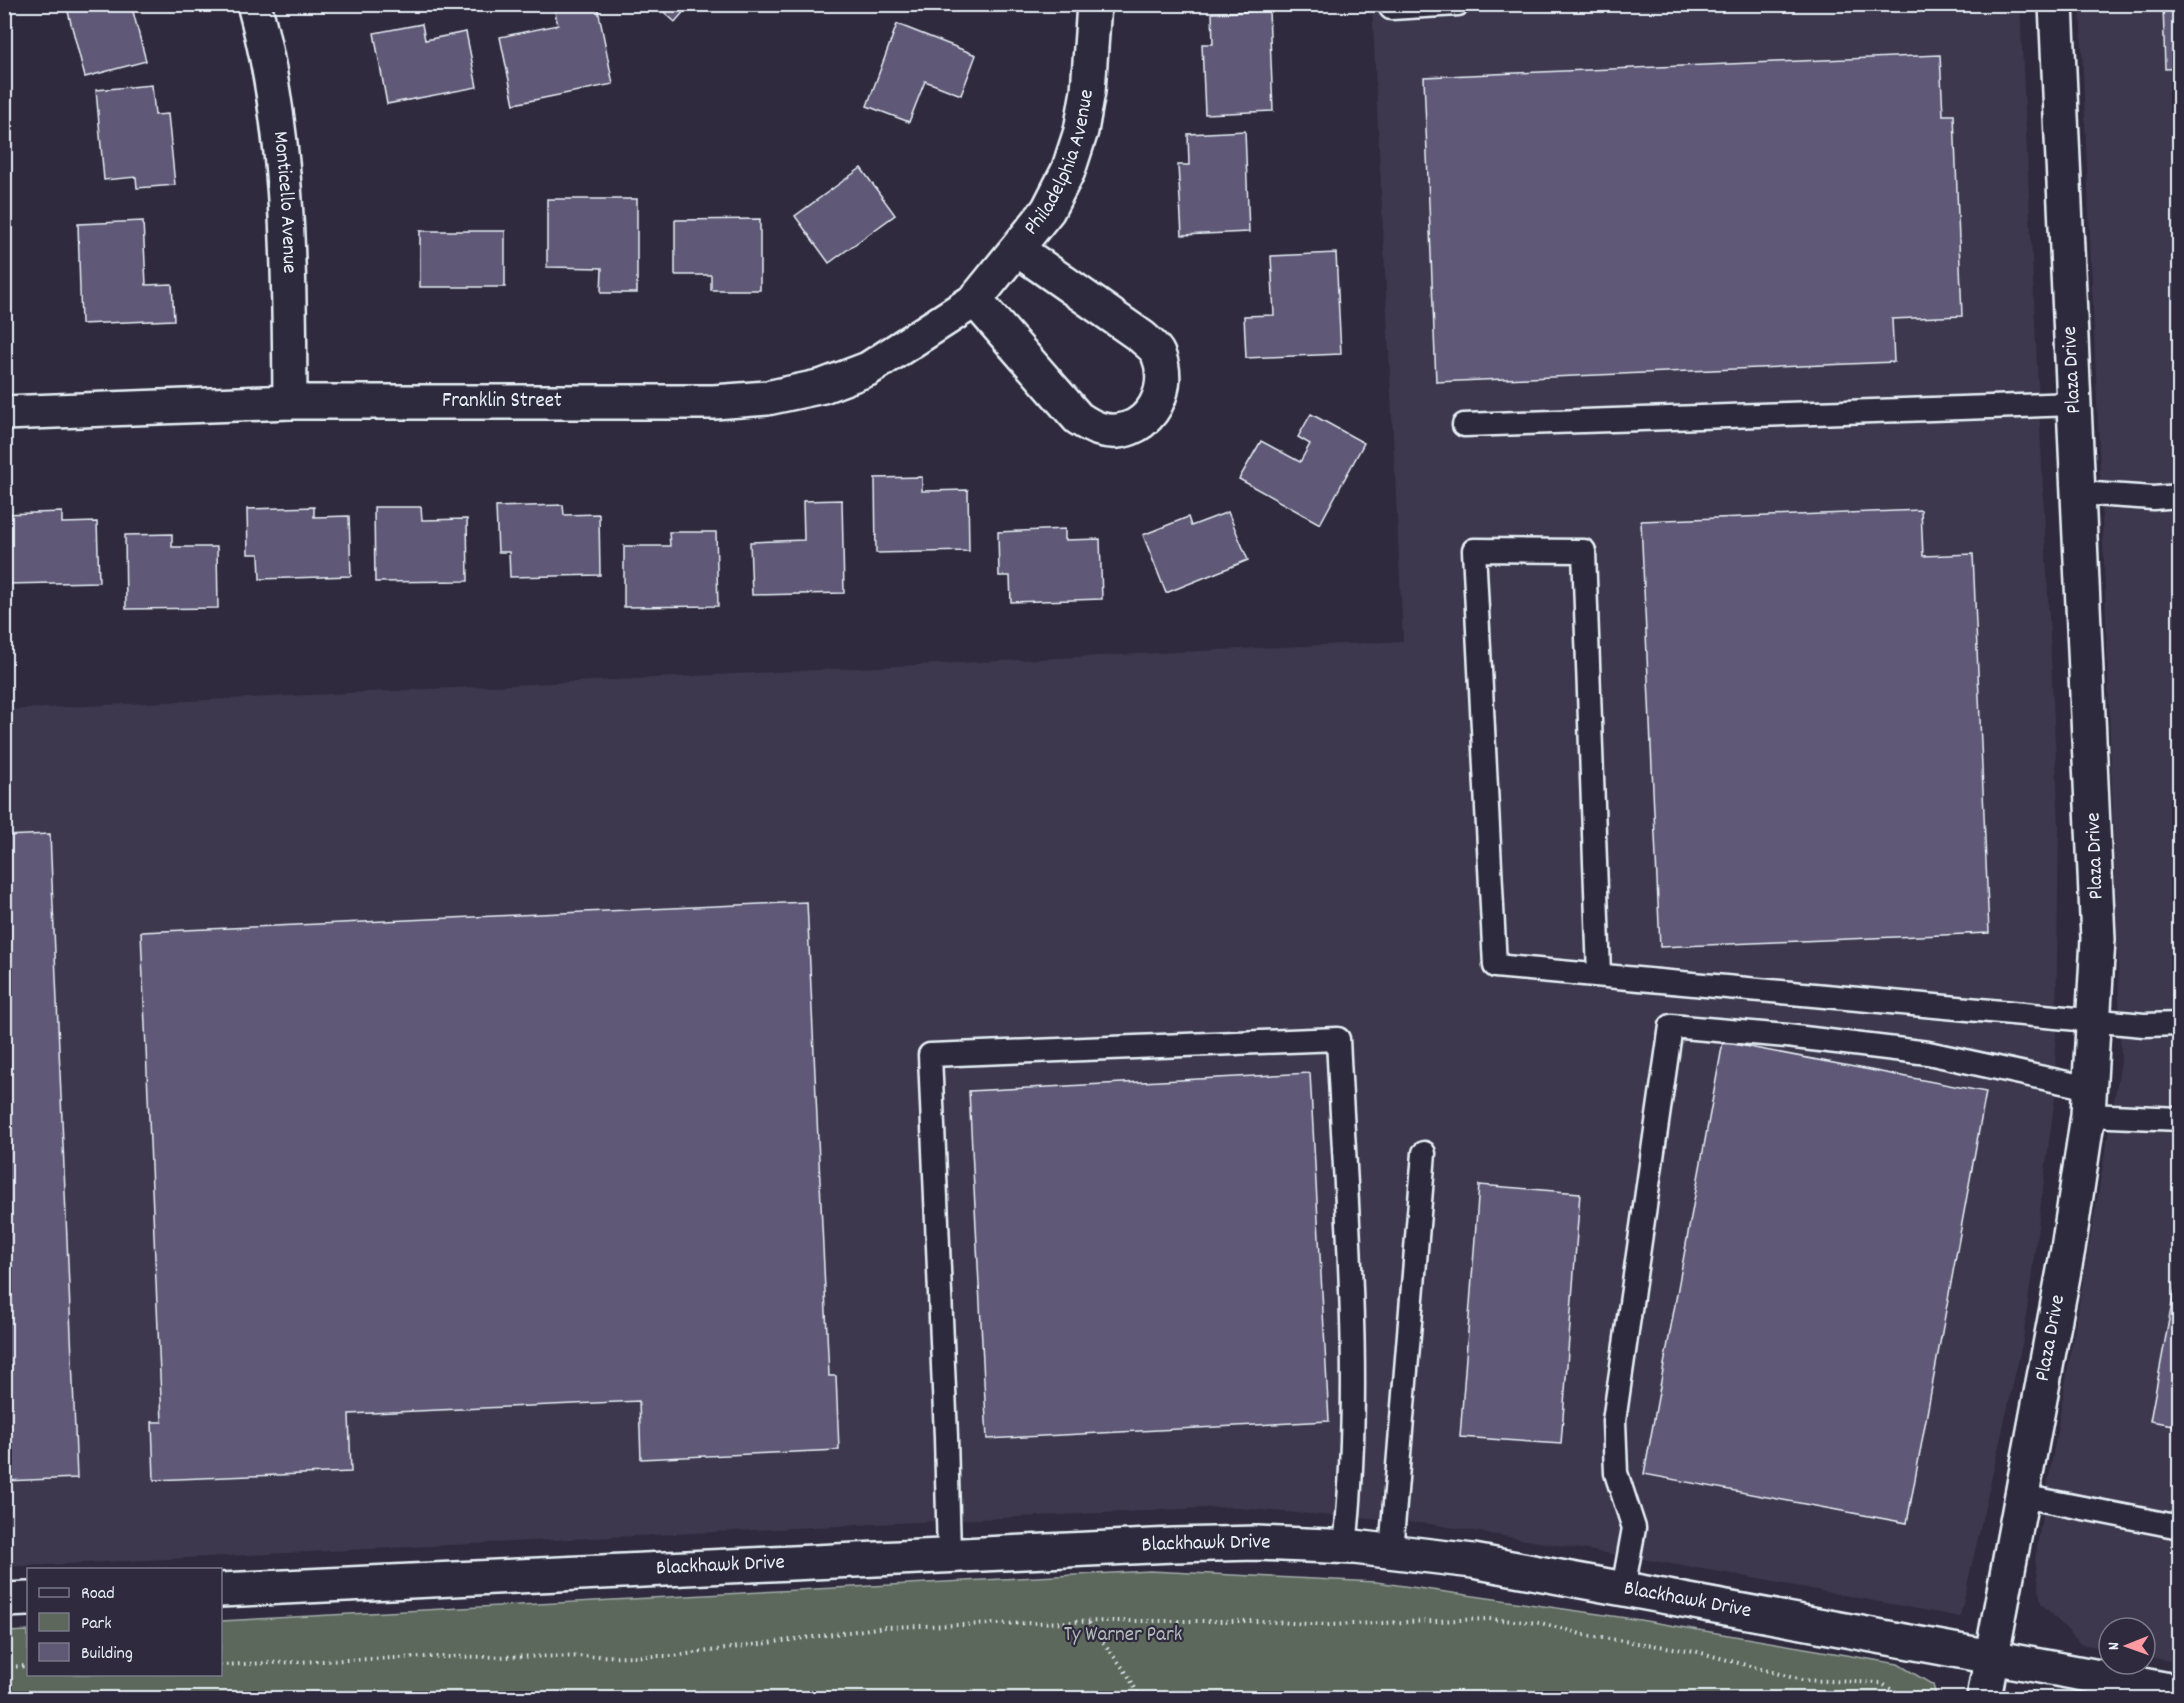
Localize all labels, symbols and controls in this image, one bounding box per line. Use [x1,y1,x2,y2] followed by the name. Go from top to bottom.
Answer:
[1018,87,1103,242] street label: Philadelphia Avenue
[264,130,303,274] street label: Monticello Avenue
[2056,326,2090,414] street label: Plaza Drive
[442,387,562,417] street label: Franklin Street
[2079,812,2113,900] street label: Plaza Drive
[2029,1292,2074,1384] street label: Plaza Drive
[1141,1528,1271,1561] street label: Blackhawk Drive
[655,1548,786,1584] street label: Blackhawk Drive
[27,1568,222,1676] legend
[1621,1574,1753,1627] street label: Blackhawk Drive
[81,1582,115,1607] text: Road
[81,1612,112,1637] text: Park
[2097,1616,2157,1676] north arrow
[1064,1621,1182,1651] park label: Ty Warner Park
[81,1642,133,1667] text: Building
[2103,1642,2126,1650] text: N

